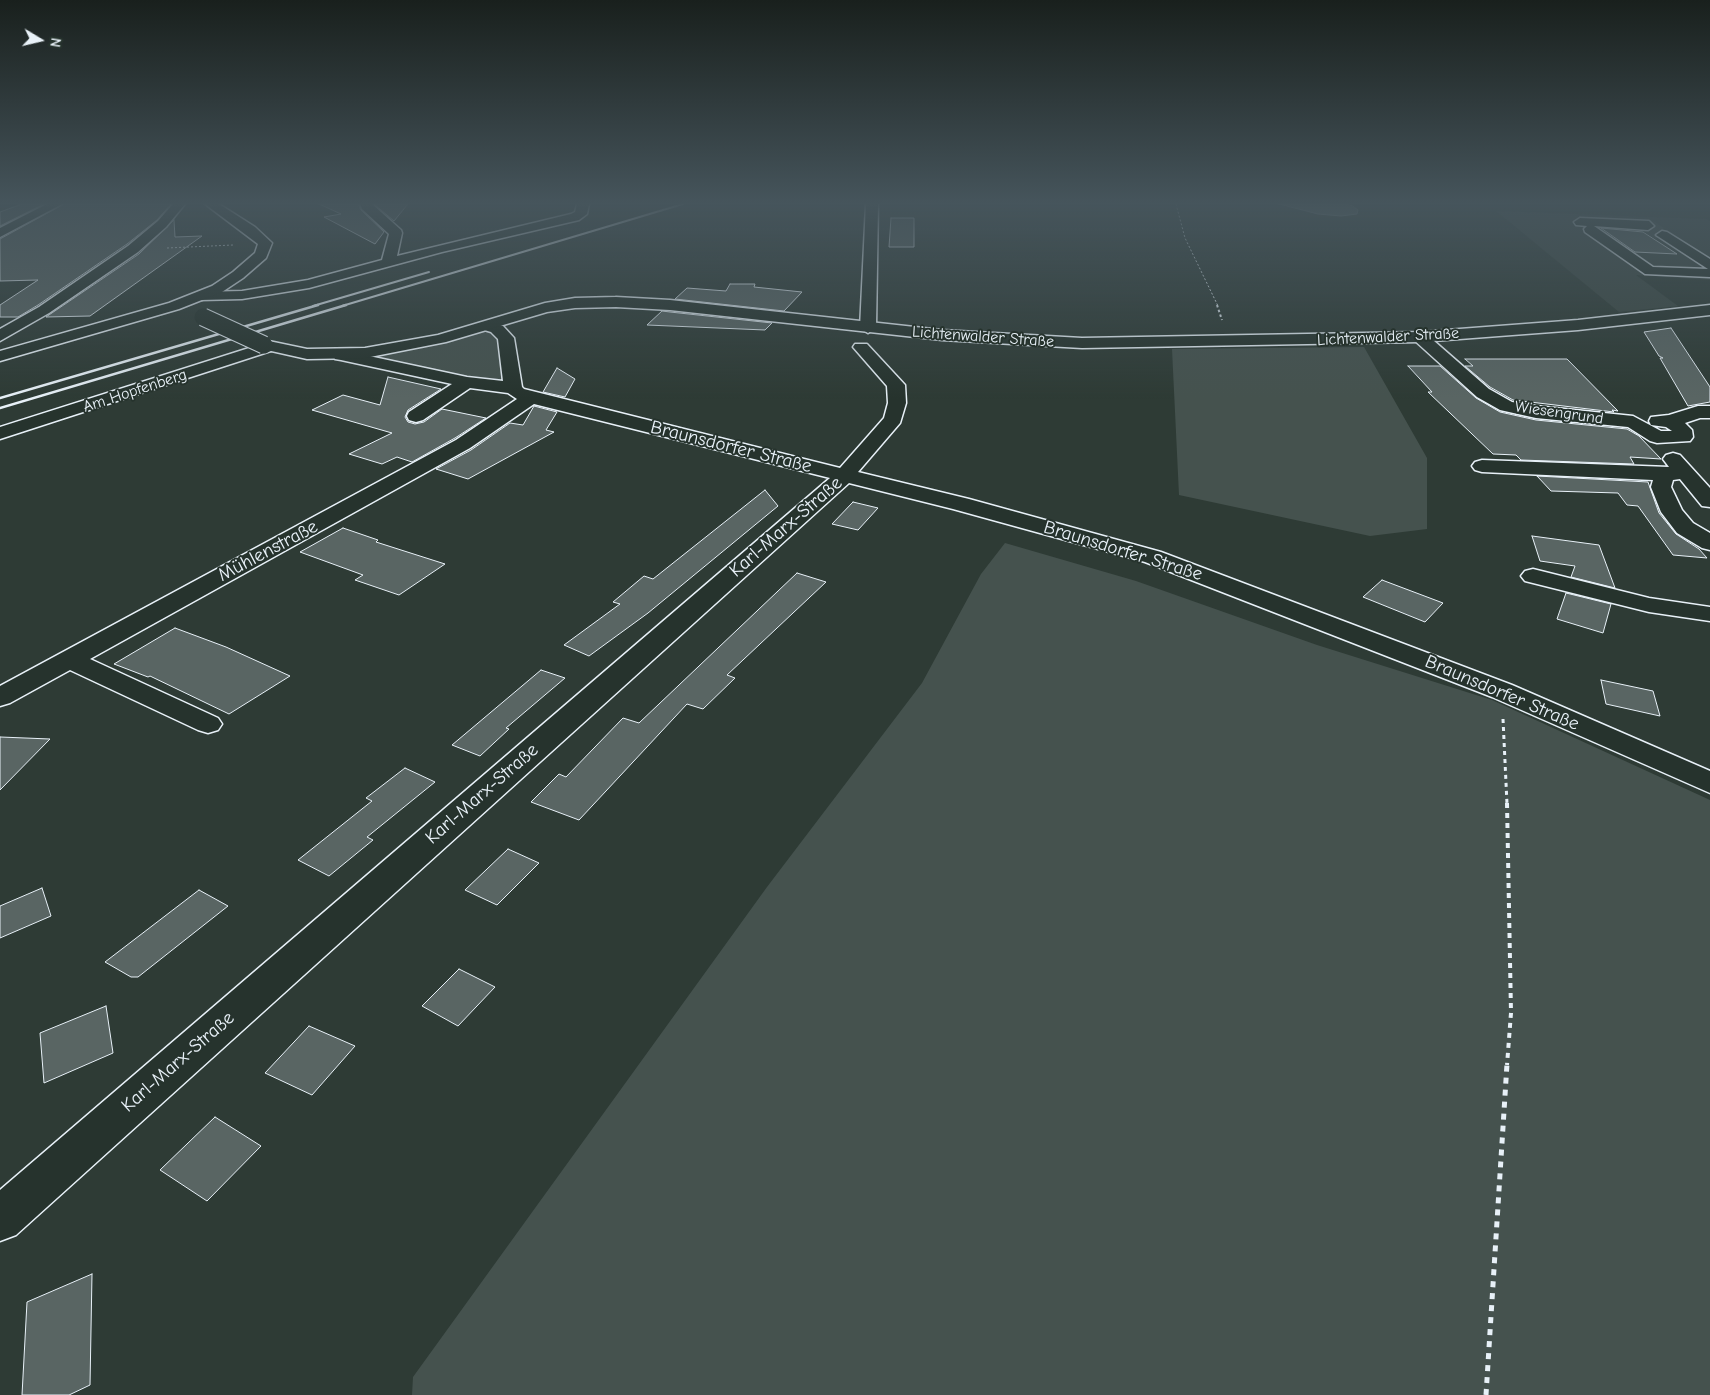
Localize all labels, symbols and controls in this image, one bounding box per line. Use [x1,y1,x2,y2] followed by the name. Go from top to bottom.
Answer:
[15,15,65,65] north arrow
[46,37,64,48] text: N
[911,322,1055,352] street label: Lichtenwalder Straße
[1316,324,1460,350] street label: Lichtenwalder Straße
[81,365,189,417] street label: Am Hopfenberg
[1513,397,1605,429] street label: Wiesengrund
[648,416,814,478] street label: Braunsdorfer Straße
[725,472,847,582] street label: Karl-Marx-Straße
[214,515,322,587] street label: Mühlenstraße
[1041,516,1205,586] street label: Braunsdorfer Straße
[1421,650,1583,736] street label: Braunsdorfer Straße
[421,739,543,849] street label: Karl-Marx-Straße
[117,1007,239,1117] street label: Karl-Marx-Straße

